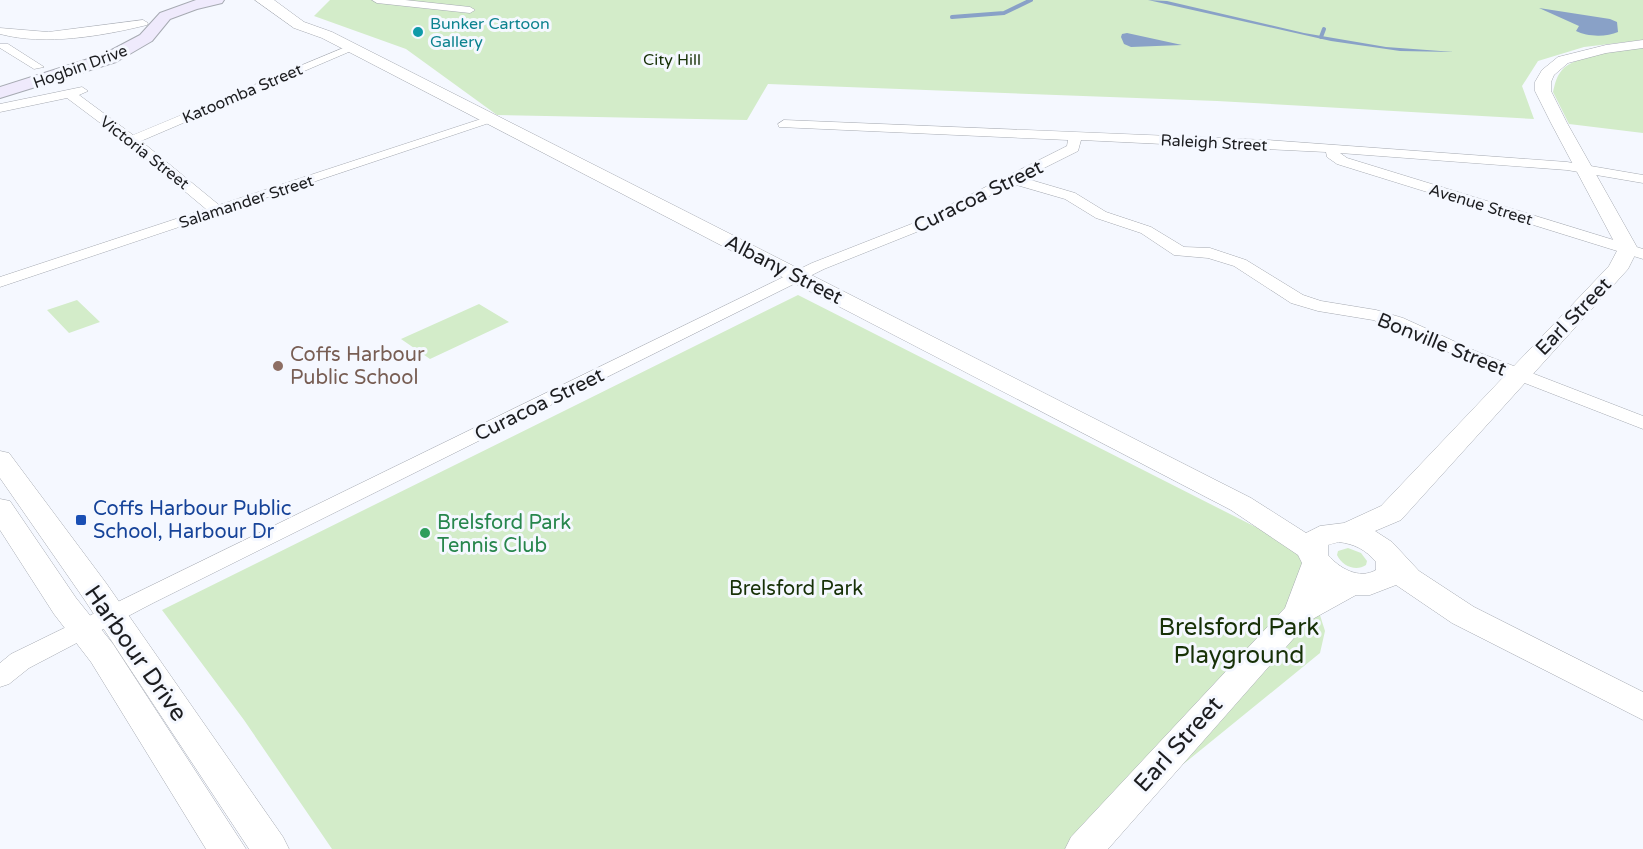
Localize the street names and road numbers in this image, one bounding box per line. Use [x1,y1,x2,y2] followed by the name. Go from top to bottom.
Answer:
[30,41,130,93] street label: Hogbin Drive
[179,60,306,128] street label: Katoomba Street
[96,112,193,194] street label: Victoria Street
[1160,130,1268,156] street label: Raleigh Street
[910,155,1047,239] street label: Curacoa Street
[176,171,316,233] street label: Salamander Street
[1427,180,1535,230] street label: Avenue Street
[721,230,847,310] street label: Albany Street
[1531,273,1617,361] street label: Earl Street
[1374,308,1510,382] street label: Bonville Street
[471,363,608,447] street label: Curacoa Street
[78,580,193,727] street label: Harbour Drive
[1128,691,1229,798] street label: Earl Street

